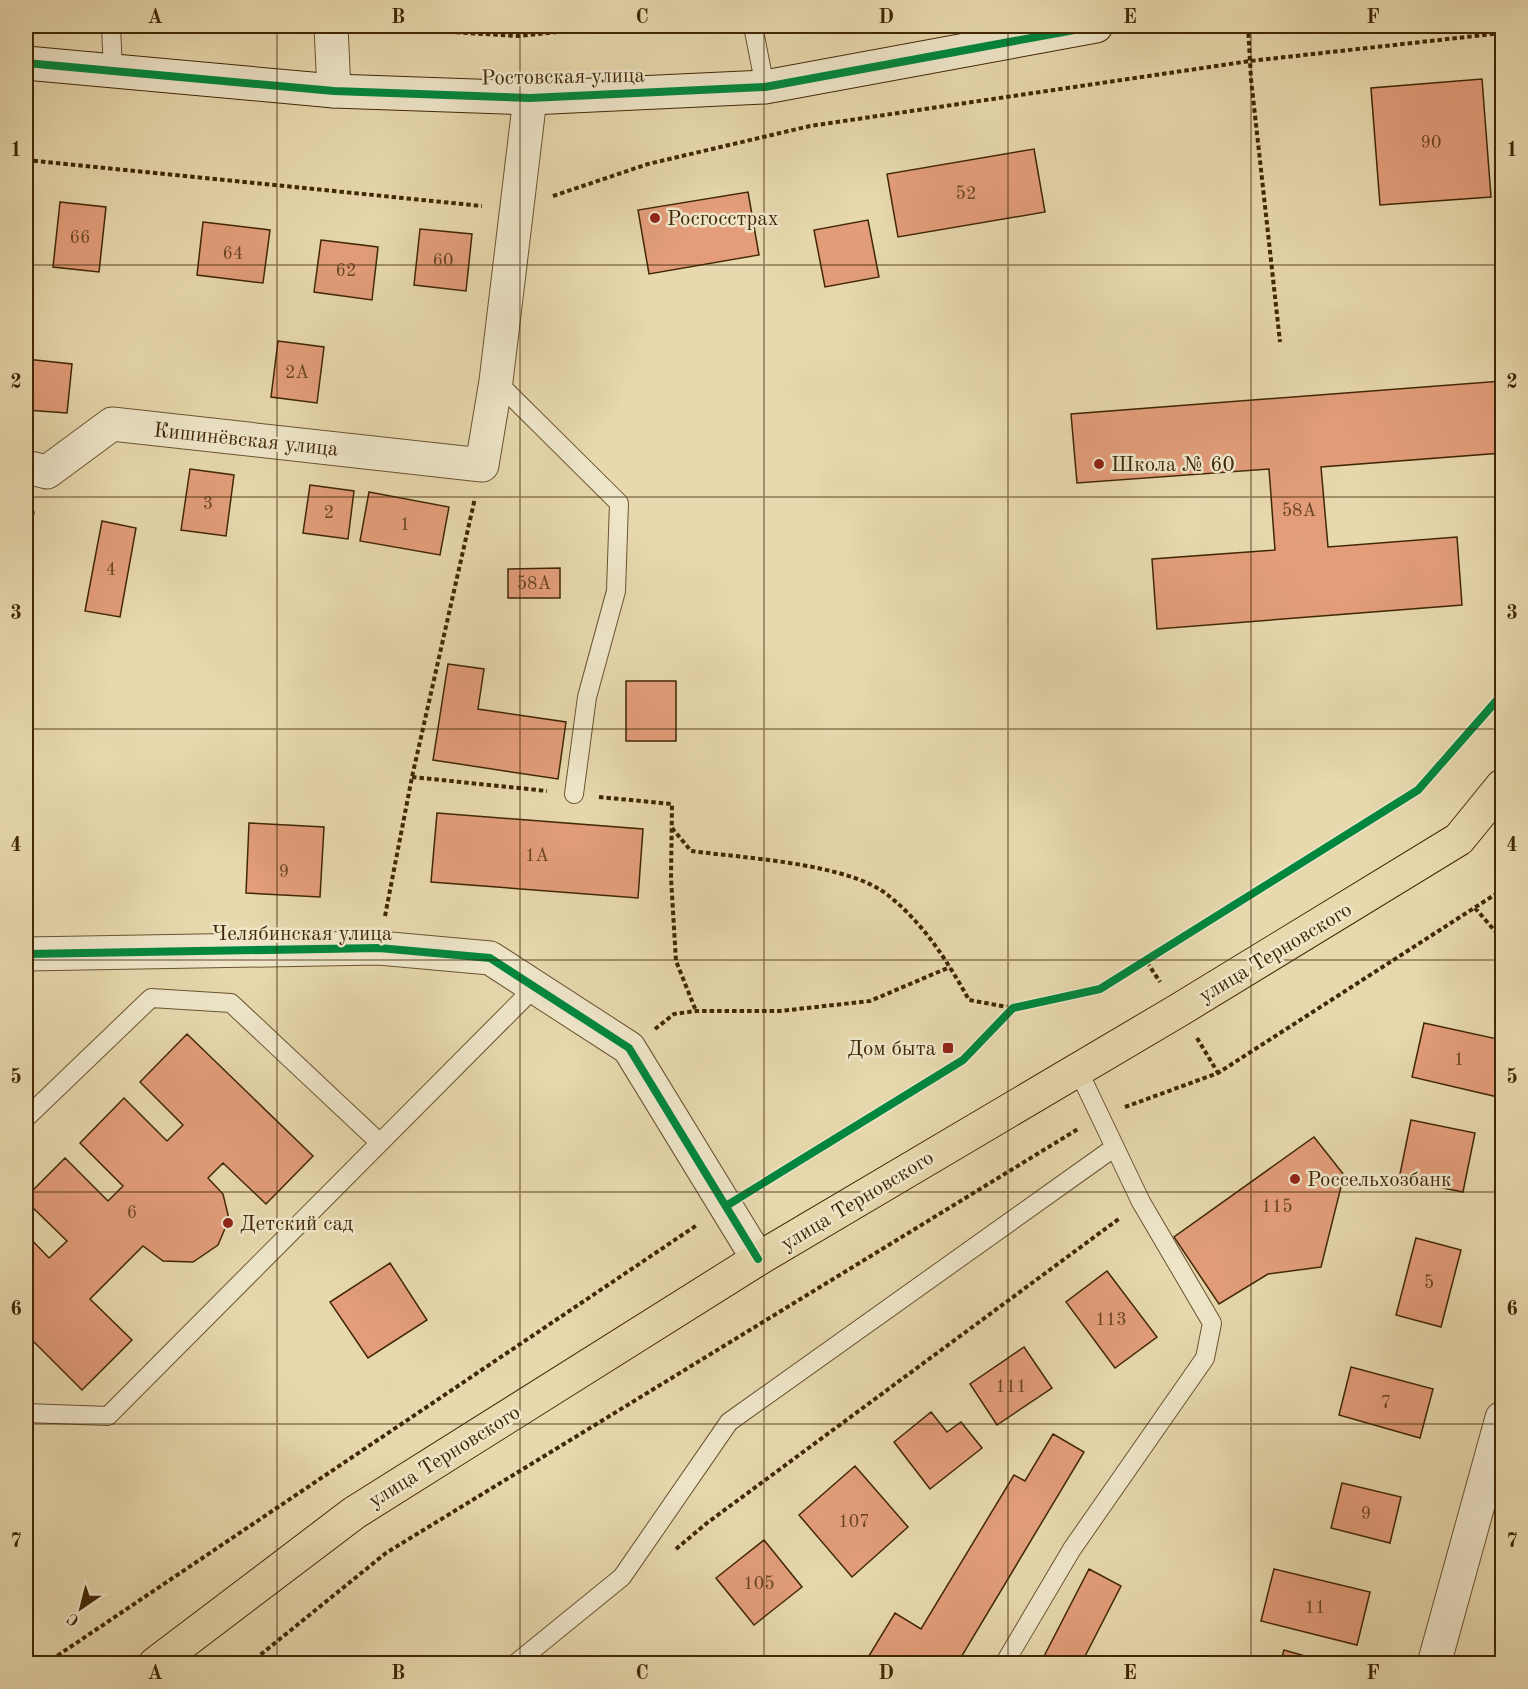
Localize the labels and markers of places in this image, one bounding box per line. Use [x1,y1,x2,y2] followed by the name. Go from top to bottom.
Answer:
[667,209,779,230] place label: Росгосстрах
[648,211,662,225] marker: Росгосстрах
[1111,455,1235,476] place label: Школа № 60
[1092,457,1106,471] marker: Школа № 60
[848,1039,936,1060] place label: Дом быта
[941,1041,955,1055] marker: Дом быта
[1307,1170,1452,1191] place label: Россельхозбанк
[1288,1172,1302,1186] marker: Россельхозбанк
[240,1214,354,1235] place label: Детский сад
[221,1216,235,1230] marker: Детский сад

